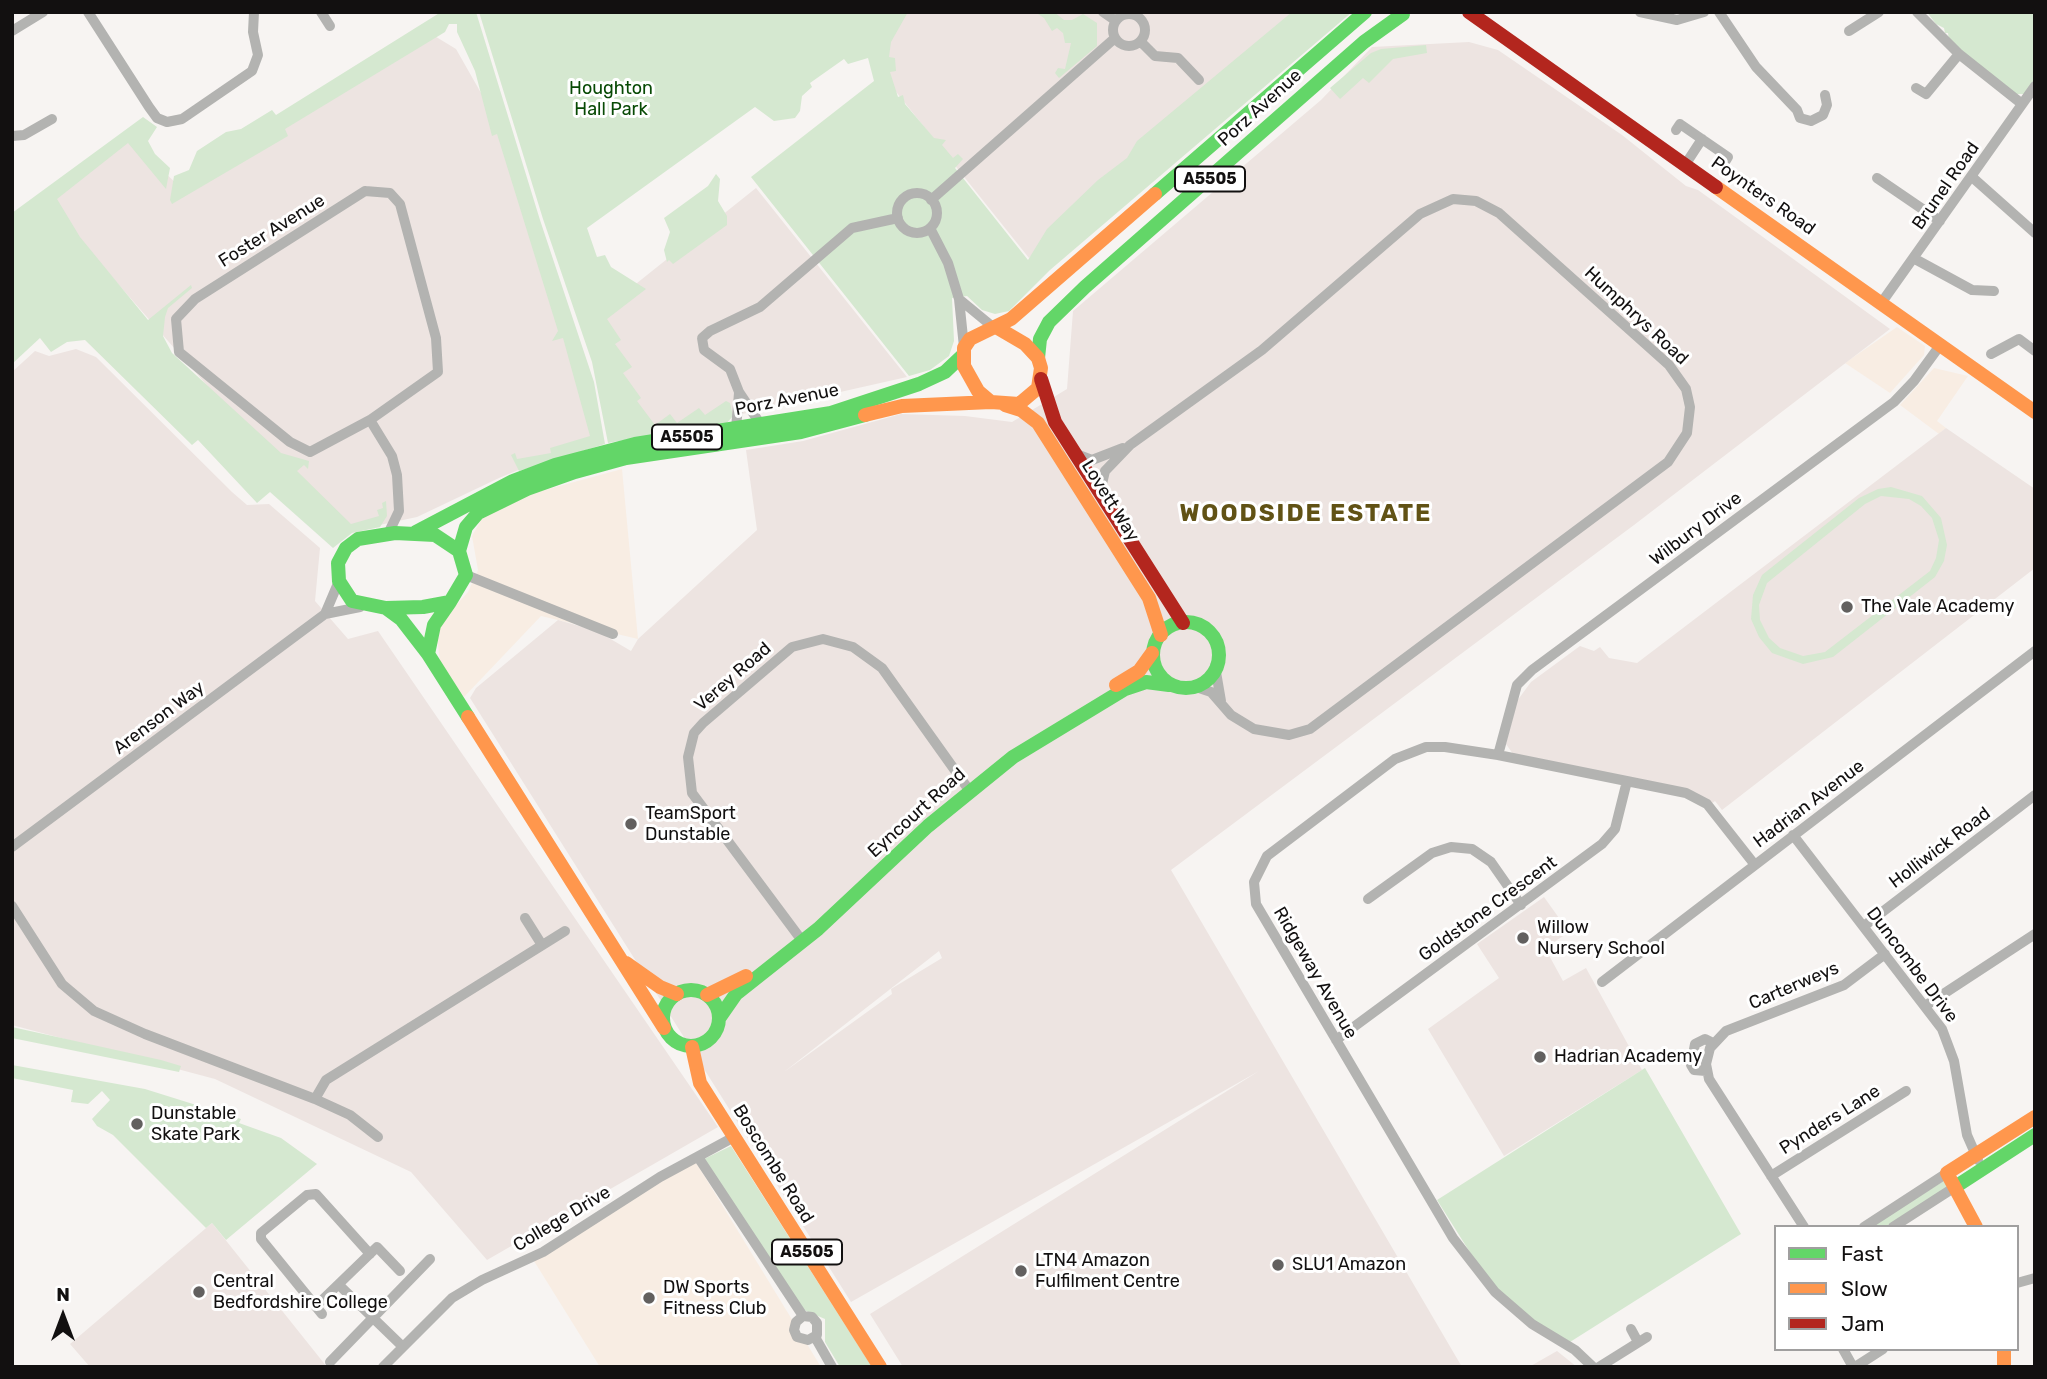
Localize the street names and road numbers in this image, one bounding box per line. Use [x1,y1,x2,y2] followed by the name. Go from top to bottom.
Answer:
[1214,65,1306,151] street label: Porz Avenue
[1908,138,1984,234] street label: Brunel Road
[1707,152,1819,240] street label: Poynters Road
[1175,167,1245,192] road number: A5505
[215,190,329,272] street label: Foster Avenue
[1580,262,1692,370] street label: Humphrys Road
[733,379,841,421] street label: Porz Avenue
[652,424,722,450] road number: A5505
[1077,456,1143,546] street label: Lovett Way
[1646,488,1746,570] street label: Wilbury Drive
[690,638,776,716] street label: Verey Road
[109,677,209,759] street label: Arenson Way
[1749,755,1869,853] street label: Hadrian Avenue
[864,764,970,862] street label: Eyncourt Road
[1885,803,1995,893] street label: Holliwick Road
[1415,852,1561,966] street label: Goldstone Crescent
[1268,903,1362,1043] street label: Ridgeway Avenue
[1862,903,1962,1027] street label: Duncombe Drive
[1746,957,1842,1015] street label: Carterweys
[1776,1080,1884,1160] street label: Pynders Lane
[728,1101,818,1227] street label: Boscombe Road
[509,1181,615,1257] street label: College Drive
[772,1240,842,1264] road number: A5505

